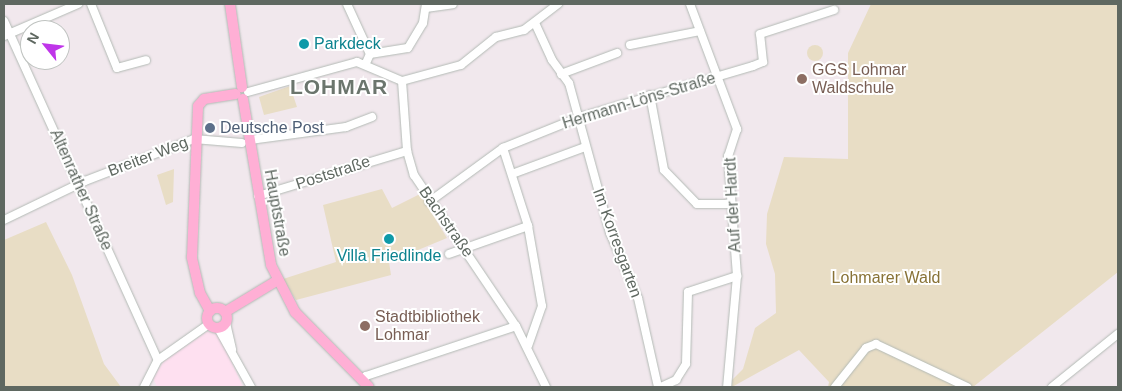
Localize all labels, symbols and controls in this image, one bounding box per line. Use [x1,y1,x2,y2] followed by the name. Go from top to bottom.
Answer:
[20,20,70,70] north arrow
[23,30,42,47] text: N
[314,34,381,54] place label: Parkdeck
[298,38,310,50] marker: Parkdeck
[812,60,906,98] place label: GGS Lohmar Waldschule
[560,69,718,133] street label: Hermann-Löns-Straße
[796,73,808,85] marker: GGS Lohmar Waldschule
[289,74,389,100] district label: LOHMAR
[220,118,324,138] place label: Deutsche Post
[204,122,216,134] marker: Deutsche Post
[46,126,116,254] street label: Altenrather Straße
[105,133,191,181] street label: Breiter Weg
[293,152,373,194] street label: Poststraße
[721,157,745,253] street label: Auf der Hardt
[260,168,294,258] street label: Hauptstraße
[415,183,477,261] street label: Bachstraße
[588,186,646,300] street label: Im Korresgarten
[383,233,395,245] marker: Villa Friedlinde
[337,246,441,266] place label: Villa Friedlinde
[832,268,940,288] park label: Lohmarer Wald
[375,307,480,345] place label: Stadtbibliothek Lohmar
[359,320,371,332] marker: Stadtbibliothek Lohmar

